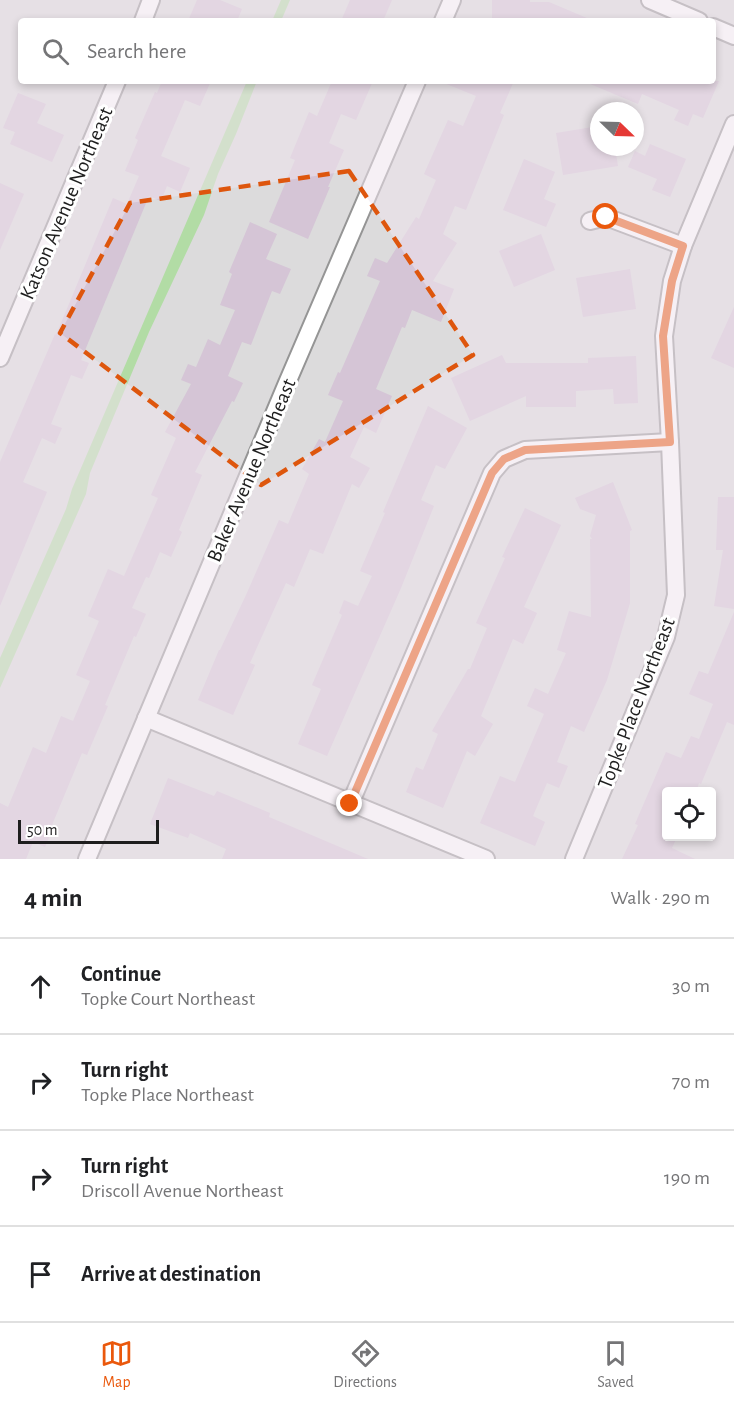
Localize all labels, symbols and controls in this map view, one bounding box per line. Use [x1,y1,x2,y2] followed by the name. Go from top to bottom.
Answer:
[18,18,716,84] search box
[39,35,72,68] icon: search
[87,40,186,62] text: Search here
[590,102,644,156] north arrow
[16,104,117,302] street label: Katson Avenue Northeast
[592,203,618,229] route start
[203,375,300,565] street label: Baker Avenue Northeast
[594,614,679,792] street label: Topke Place Northeast
[662,787,716,841] map controls
[662,787,716,841] button: locate
[336,790,362,816] route end
[18,817,159,844] scale bar
[27,822,58,838] text: 50 m
[24,885,83,911] text: 4 min
[610,888,710,908] text: Walk · 290 m
[81,963,161,985] text: Continue
[24,970,57,1003] icon: ahead
[672,976,710,996] text: 30 m
[81,989,255,1009] text: Topke Court Northeast
[81,1059,168,1081] text: Turn right
[24,1066,57,1099] icon: right
[672,1072,710,1092] text: 70 m
[81,1085,254,1105] text: Topke Place Northeast
[81,1155,168,1177] text: Turn right
[24,1162,57,1195] icon: right
[664,1168,710,1188] text: 190 m
[81,1181,283,1201] text: Driscoll Avenue Northeast
[24,1258,57,1291] icon: arrive
[81,1263,261,1285] text: Arrive at destination
[100,1337,133,1392] tab: Map
[333,1337,397,1392] tab: Directions
[597,1337,634,1392] tab: Saved

